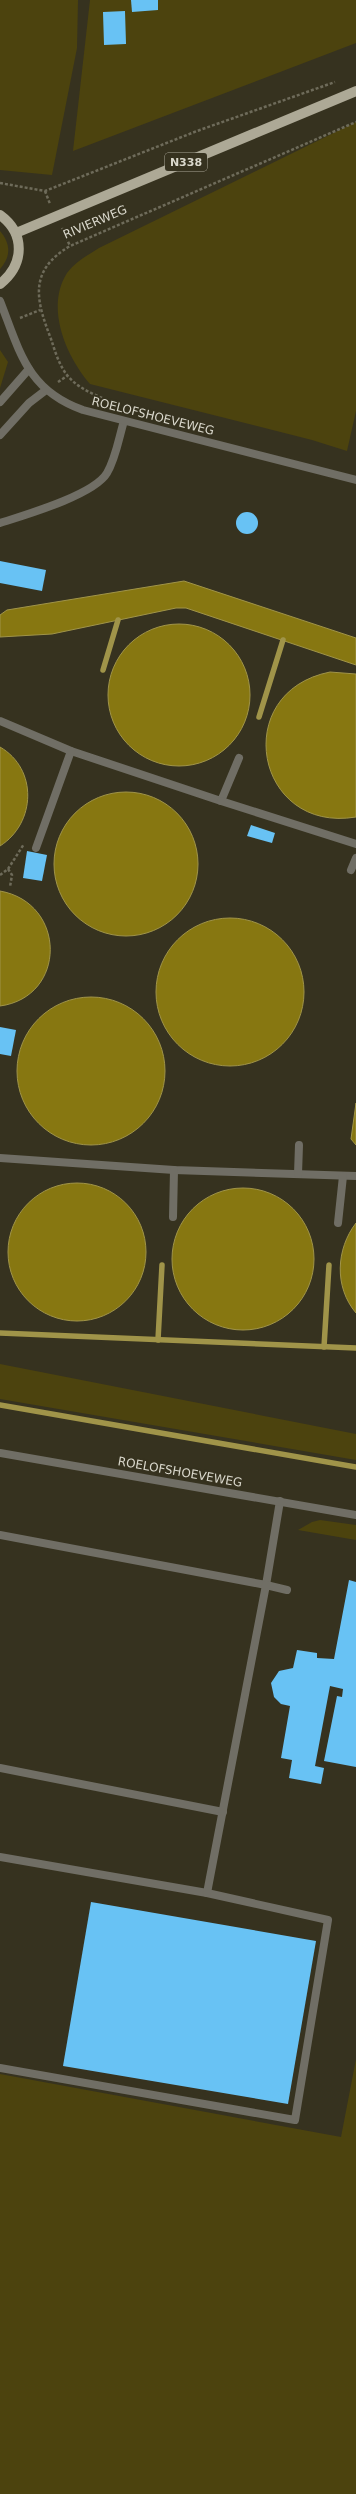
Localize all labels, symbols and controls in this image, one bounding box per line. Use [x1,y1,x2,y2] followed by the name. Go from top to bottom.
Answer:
[165,153,207,171] road number: N338
[61,202,129,242] street label: RIVIERWEG
[90,394,216,438] street label: ROELOFSHOEVEWEG
[117,1454,243,1490] street label: ROELOFSHOEVEWEG

